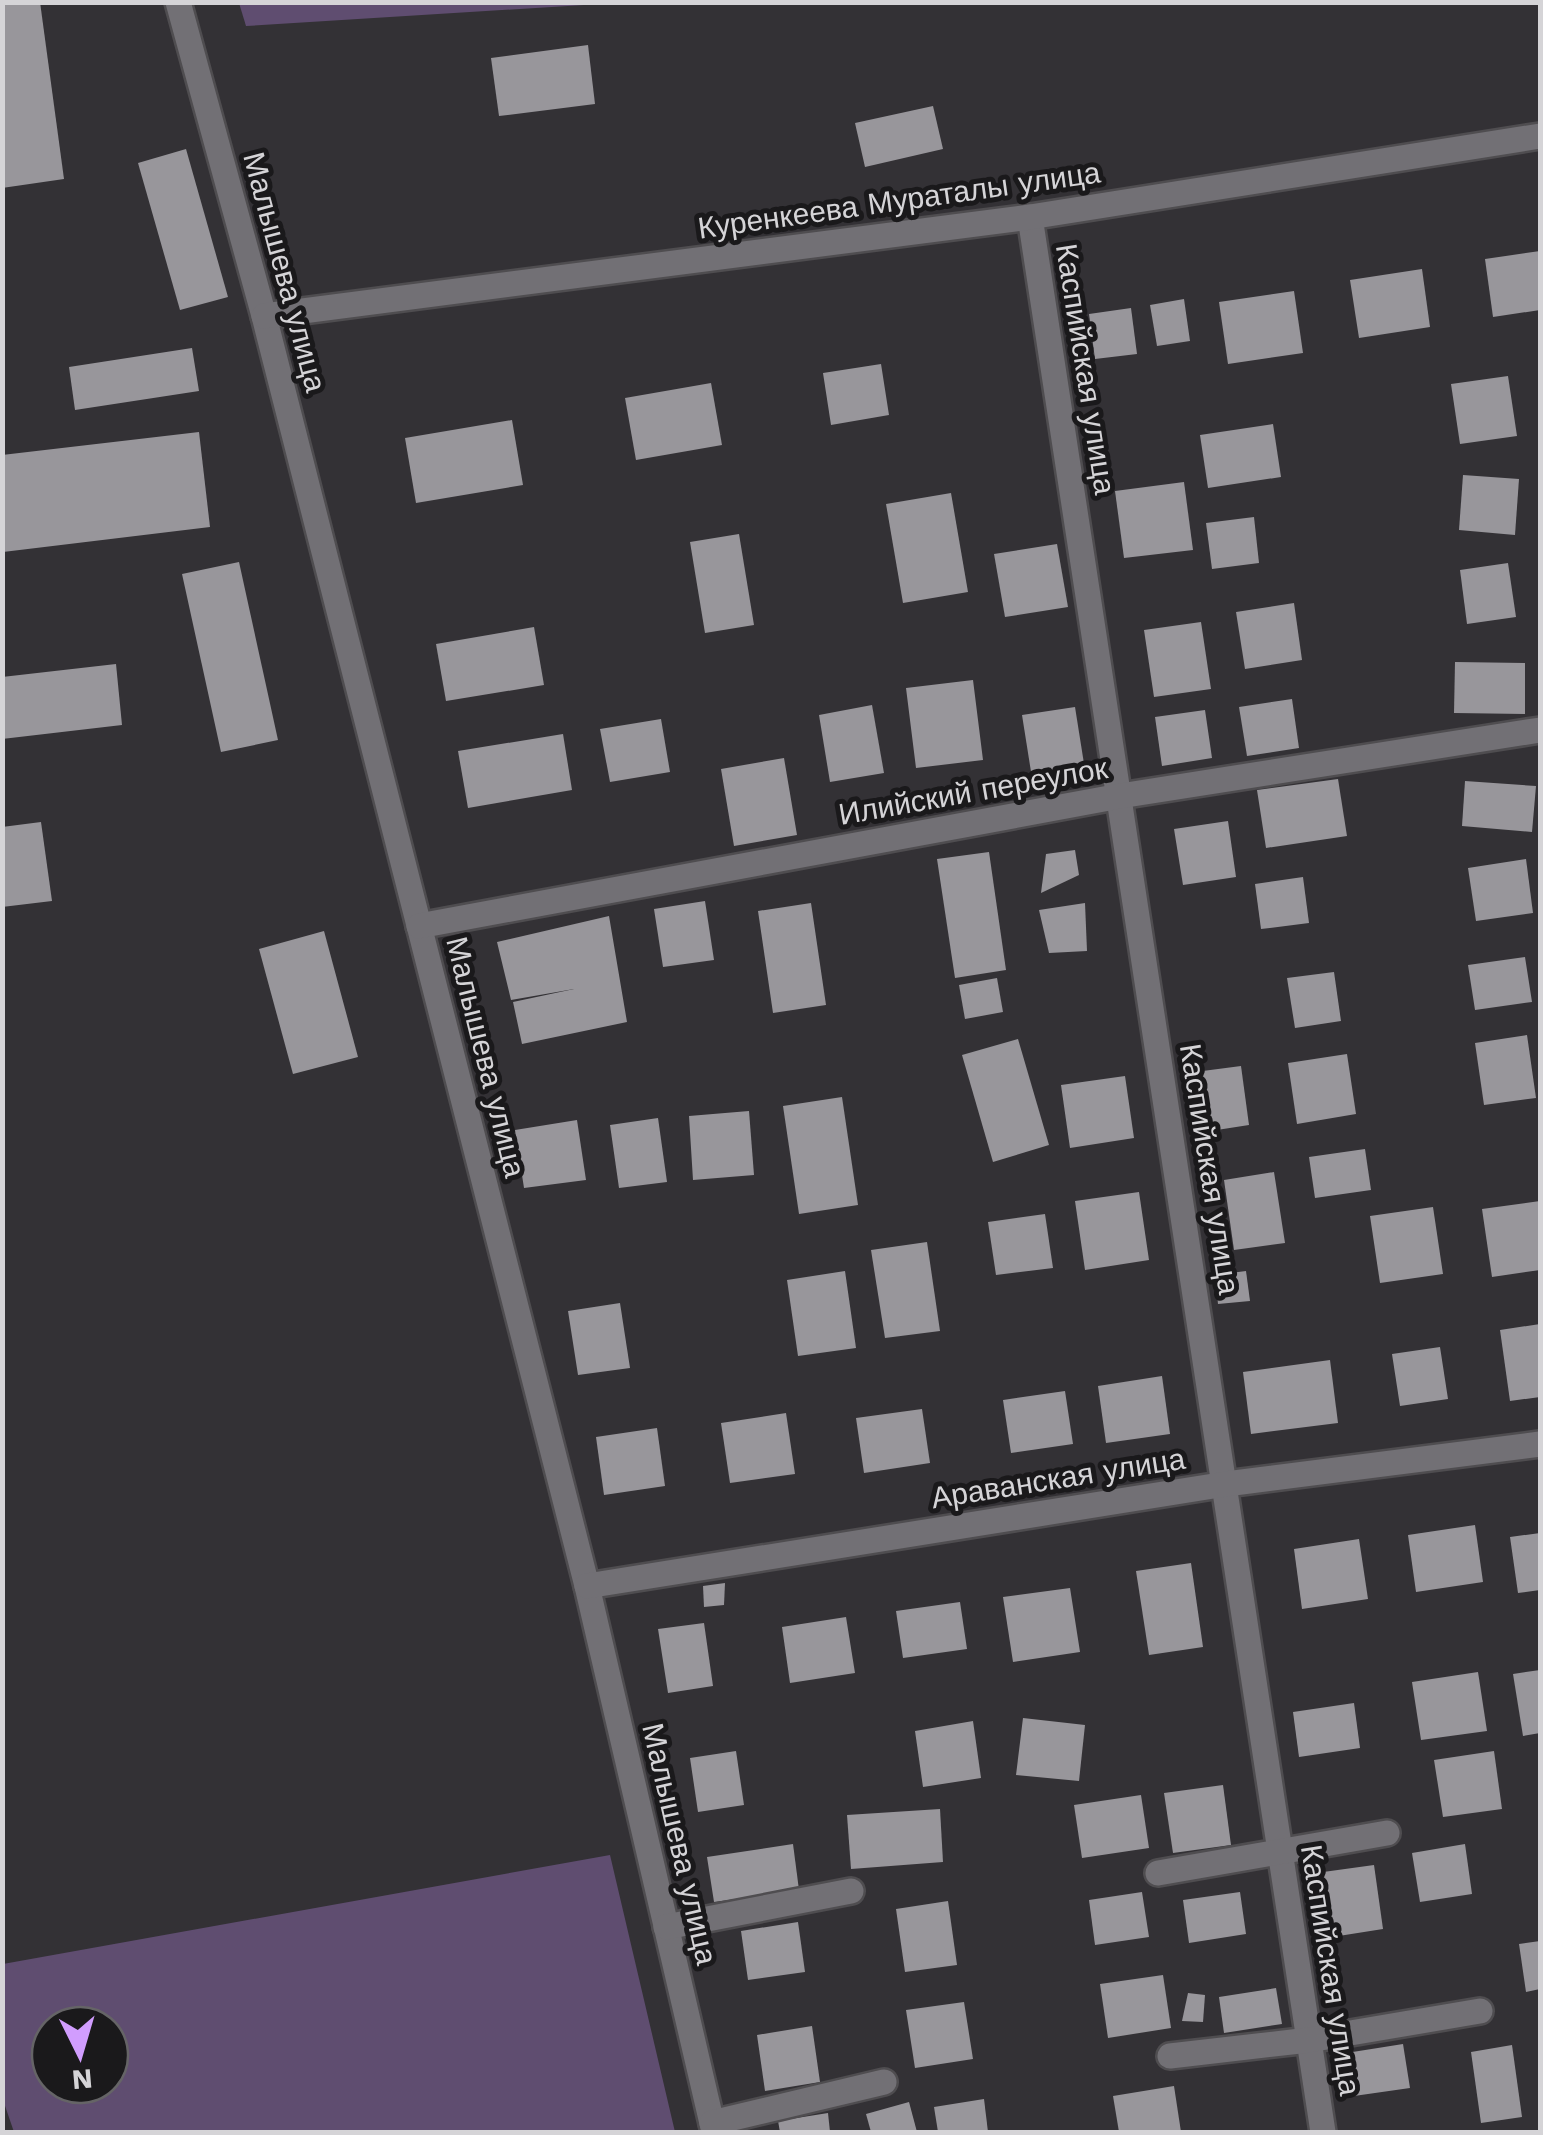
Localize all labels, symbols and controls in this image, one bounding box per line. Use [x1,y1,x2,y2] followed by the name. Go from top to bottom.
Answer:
[236,148,334,396] street label: Малышева улица
[696,154,1103,246] street label: Куренкеева Мураталы улица
[1049,241,1123,497] street label: Каспийская улица
[836,750,1111,832] street label: Илийский переулок
[439,933,533,1181] street label: Малышева улица
[1173,1041,1247,1297] street label: Каспийская улица
[929,1441,1188,1515] street label: Араванская улица
[635,1720,725,1968] street label: Малышева улица
[1294,1842,1368,2098] street label: Каспийская улица
[30,2005,130,2105] north arrow
[70,2062,94,2097] text: N

